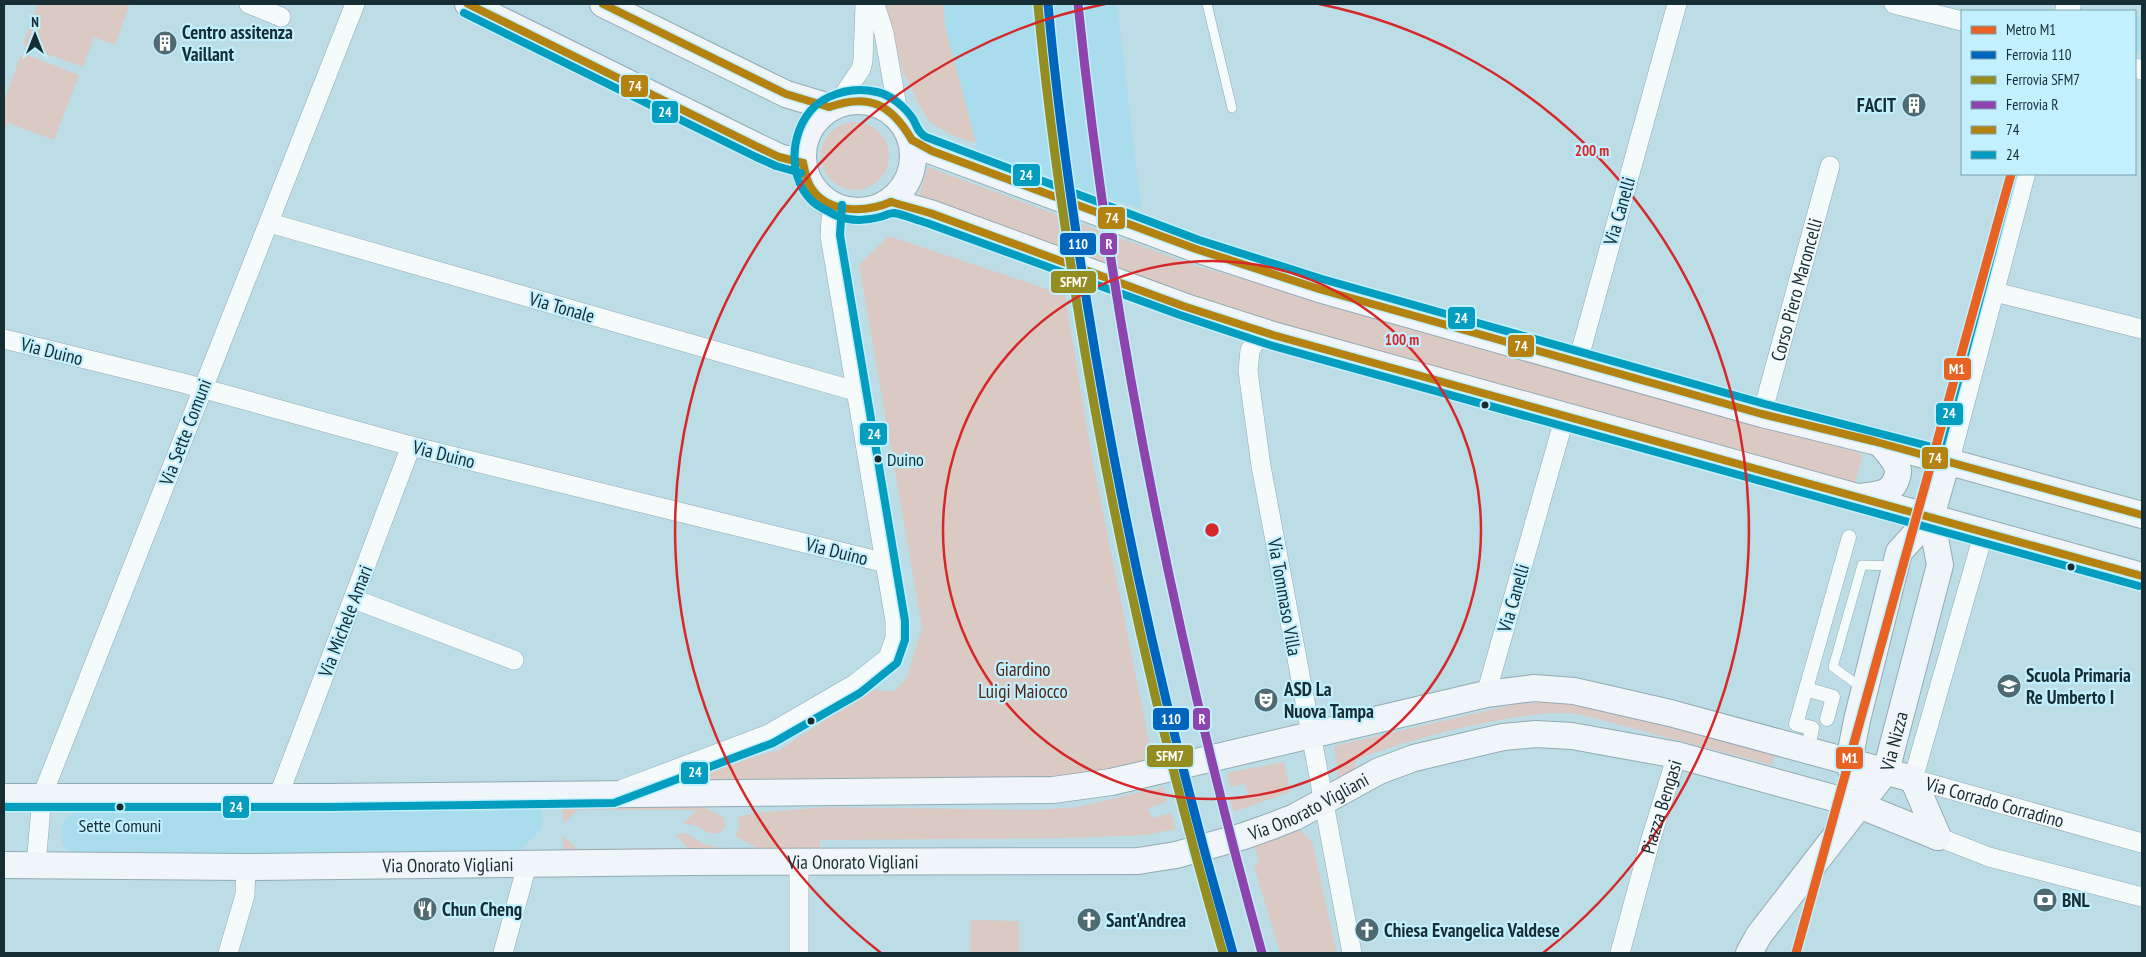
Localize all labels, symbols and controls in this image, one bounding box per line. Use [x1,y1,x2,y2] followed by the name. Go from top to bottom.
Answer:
[10,10,60,60] north arrow
[1961,10,2136,175] legend
[31,13,39,31] text: N
[181,20,293,66] place label: Centro assitenza Vaillant
[2006,20,2056,39] text: Metro M1
[152,30,178,56] building icon: Centro assitenza Vaillant
[2006,45,2072,64] text: Ferrovia 110
[2006,70,2080,89] text: Ferrovia SFM7
[620,74,649,98] line badge: 74
[628,77,642,95] text: 74
[1901,92,1927,118] building icon: FACIT
[1857,93,1896,117] place label: FACIT
[2006,95,2058,114] text: Ferrovia R
[651,100,679,124] line badge: 24
[658,103,672,121] text: 24
[2006,120,2020,139] text: 74
[1575,141,1609,160] text: 200 m
[2006,145,2020,164] text: 24
[1012,163,1041,187] line badge: 24
[1019,166,1033,184] text: 24
[1598,174,1640,249] street label: Via Canelli
[1097,206,1126,230] line badge: 74
[1105,209,1119,227] text: 74
[1765,215,1827,364] street label: Corso Piero Maroncelli
[1059,232,1097,256] line badge: 110
[1099,232,1118,256] line badge: R
[1068,235,1088,253] text: 110
[1105,235,1113,253] text: R
[1050,270,1097,294] line badge: SFM7
[1060,273,1088,291] text: SFM7
[526,286,598,328] street label: Via Tonale
[1447,306,1476,330] line badge: 24
[1454,309,1468,327] text: 24
[1385,330,1419,349] text: 100 m
[17,331,86,370] street label: Via Duino
[1507,334,1535,358] line badge: 74
[1514,337,1528,355] text: 74
[1943,357,1972,381] line badge: M1
[1949,360,1965,378] text: M1
[153,375,216,490] street label: Via Sette Comuni
[1480,400,1490,410] unlabelled marker
[1935,402,1964,426] line badge: 24
[1942,404,1956,422] text: 24
[859,422,888,446] line badge: 24
[867,425,881,443] text: 24
[409,434,478,473] street label: Via Duino
[1921,446,1949,470] line badge: 74
[887,448,924,471] place label: Duino
[1928,449,1942,467] text: 74
[873,454,883,464] marker: Duino
[1203,521,1221,539] centre of rings
[802,531,871,570] street label: Via Duino
[1263,535,1307,658] street label: Via Tommaso Villa
[1492,561,1534,636] street label: Via Canelli
[312,562,377,681] street label: Via Michele Amari
[2066,562,2076,572] unlabelled marker
[978,657,1068,703] park label: Giardino Luigi Maiocco
[2026,663,2131,709] place label: Scuola Primaria Re Umberto I
[1996,673,2022,699] school or university icon: Scuola Primaria Re Umberto I
[1283,677,1374,723] place label: ASD La Nuova Tampa
[1253,687,1279,713] theatre icon: ASD La Nuova Tampa
[1152,707,1190,731] line badge: 110
[1192,707,1211,731] line badge: R
[1874,709,1913,774] street label: Via Nizza
[1161,710,1181,728] text: 110
[1198,710,1206,728] text: R
[806,716,816,726] unlabelled marker
[1146,744,1194,768] line badge: SFM7
[1835,746,1864,770] line badge: M1
[1156,747,1184,765] text: SFM7
[1842,749,1858,767] text: M1
[1635,757,1687,856] street label: Piazza Bengasi
[680,761,709,785] line badge: 24
[688,763,702,781] text: 24
[1244,767,1373,846] street label: Via Onorato Vigliani
[1922,771,2067,833] street label: Via Corrado Corradino
[222,795,250,819] line badge: 24
[229,798,243,816] text: 24
[115,802,125,812] marker: Sette Comuni
[79,814,162,837] place label: Sette Comuni
[786,849,919,874] street label: Via Onorato Vigliani
[381,852,514,877] street label: Via Onorato Vigliani
[2032,887,2058,913] bank icon: BNL
[2062,888,2090,912] place label: BNL
[412,896,438,922] restaurant icon: Chun Cheng
[442,897,522,921] place label: Chun Cheng
[1076,907,1102,933] church icon: Sant'Andrea
[1106,908,1186,932] place label: Sant'Andrea
[1354,917,1380,943] church icon: Chiesa Evangelica Valdese
[1384,918,1560,942] place label: Chiesa Evangelica Valdese

